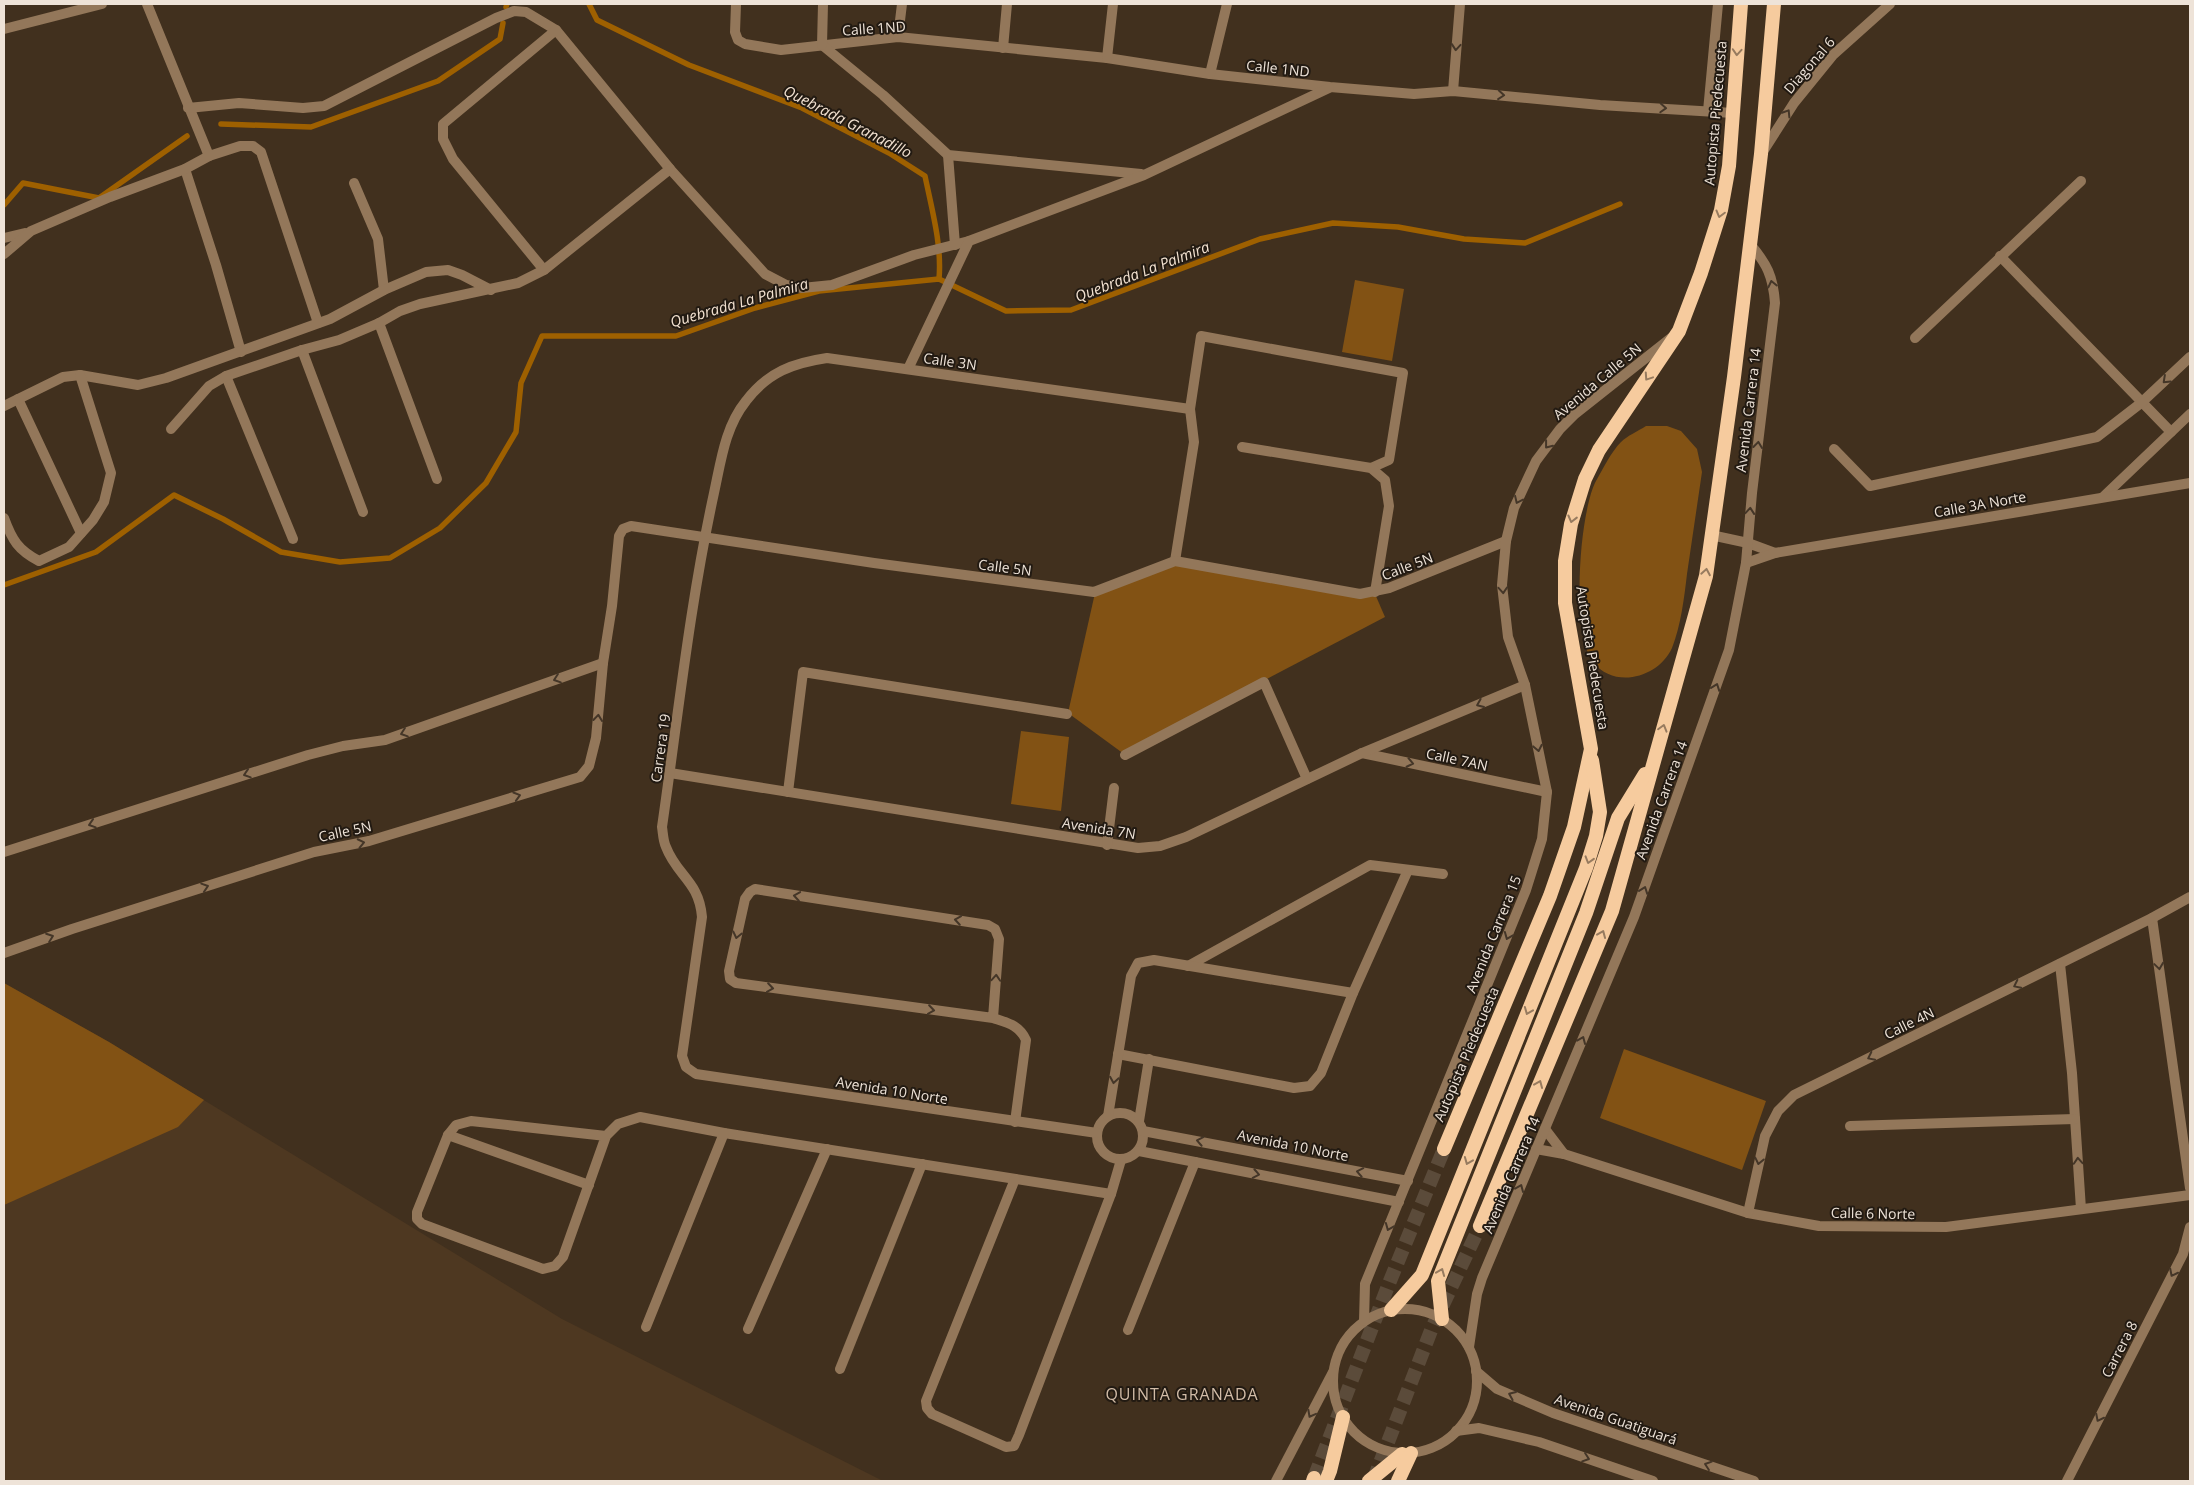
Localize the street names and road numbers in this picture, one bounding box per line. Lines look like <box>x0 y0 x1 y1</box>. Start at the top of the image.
street label: Calle 1ND <box>841 16 907 40</box>
street label: Diagonal 6 <box>1779 33 1839 97</box>
street label: Autopista Piedecuesta <box>1699 40 1731 186</box>
street label: Calle 1ND <box>1245 55 1311 81</box>
street label: Avenida Calle 5N <box>1549 339 1645 423</box>
street label: Avenida Carrera 14 <box>1731 347 1765 473</box>
street label: Calle 3N <box>922 348 978 374</box>
street label: Calle 3A Norte <box>1932 487 2028 521</box>
street label: Calle 5N <box>1379 548 1435 584</box>
street label: Calle 5N <box>977 554 1033 580</box>
street label: Autopista Piedecuesta <box>1572 585 1614 731</box>
street label: Carrera 19 <box>646 712 674 784</box>
street label: Avenida Carrera 14 <box>1631 738 1691 862</box>
street label: Calle 7AN <box>1424 743 1490 775</box>
street label: Avenida 7N <box>1061 813 1137 843</box>
street label: Calle 5N <box>317 816 373 846</box>
street label: Avenida Carrera 15 <box>1461 873 1525 995</box>
street label: Autopista Piedecuesta <box>1429 984 1503 1124</box>
street label: Calle 4N <box>1881 1003 1937 1043</box>
street label: Avenida 10 Norte <box>835 1072 949 1108</box>
street label: Avenida Carrera 14 <box>1478 1114 1544 1236</box>
street label: Avenida 10 Norte <box>1236 1125 1350 1165</box>
street label: Calle 6 Norte <box>1831 1203 1915 1223</box>
street label: Carrera 8 <box>2097 1317 2141 1381</box>
street label: Avenida Guatiguará <box>1552 1389 1680 1449</box>

